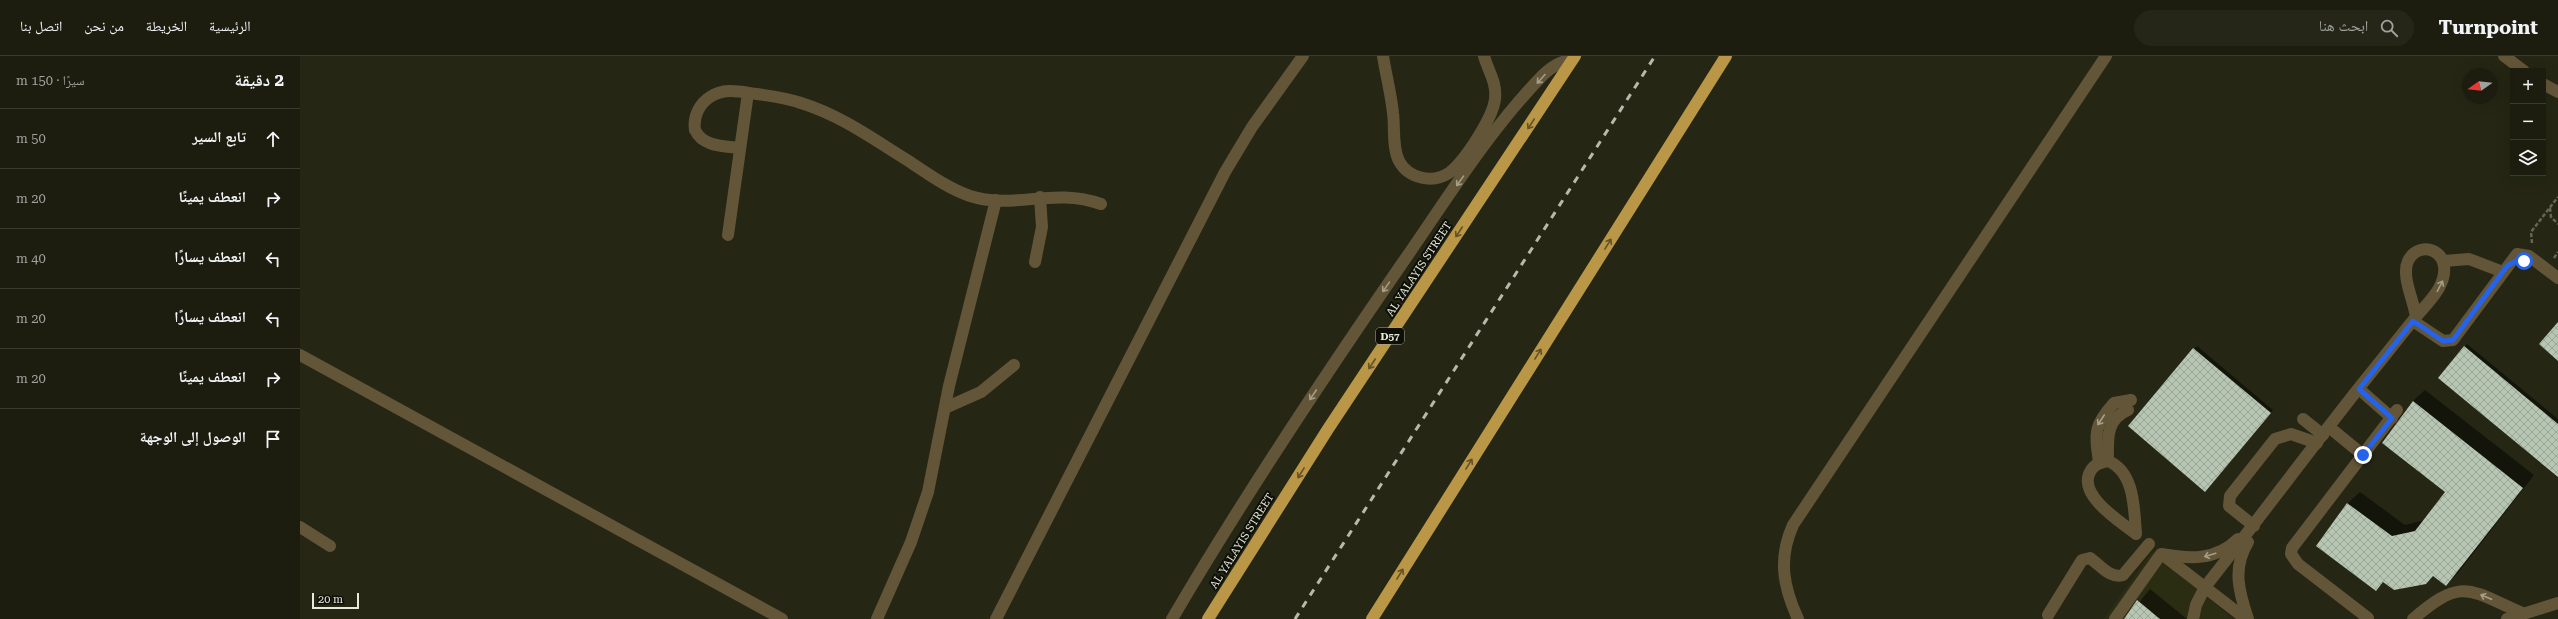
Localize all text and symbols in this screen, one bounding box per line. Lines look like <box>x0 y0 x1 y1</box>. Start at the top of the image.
search box <box>2134 10 2414 46</box>
text: Turnpoint <box>2438 16 2538 39</box>
text: ابحث هنا <box>2319 17 2368 35</box>
icon: search <box>2378 17 2400 39</box>
text: اتصل بنا <box>20 18 62 34</box>
text: من نحن <box>84 18 124 34</box>
text: الخريطة <box>146 18 187 34</box>
text: الرئيسية <box>209 18 251 34</box>
north arrow <box>2462 68 2498 104</box>
map controls <box>2510 68 2546 176</box>
button: + <box>2510 68 2546 104</box>
text: 2 دقيقة <box>234 70 284 90</box>
text: سيرًا · 150 m <box>16 73 84 88</box>
one-way arrow <box>1536 73 1545 84</box>
button: − <box>2510 104 2546 140</box>
one-way arrow <box>1526 118 1535 129</box>
text: تابع السير <box>192 128 246 146</box>
icon: ahead <box>262 128 284 150</box>
text: 50 m <box>16 131 46 146</box>
button: layers <box>2510 140 2546 176</box>
one-way arrow <box>1456 175 1464 186</box>
text: انعطف يمينًا <box>179 188 246 206</box>
icon: right <box>262 188 284 210</box>
text: 20 m <box>16 191 46 206</box>
street label: AL YALAYIS STREET <box>1384 219 1454 319</box>
one-way arrow <box>1455 226 1463 237</box>
one-way arrow <box>1604 238 1612 250</box>
text: انعطف يسارًا <box>174 248 246 266</box>
icon: left <box>262 248 284 270</box>
text: 40 m <box>16 251 46 266</box>
route start <box>2515 252 2533 270</box>
one-way arrow <box>2436 280 2444 292</box>
one-way arrow <box>1382 281 1390 292</box>
text: انعطف يسارًا <box>174 308 246 326</box>
icon: left <box>262 308 284 330</box>
text: 20 m <box>16 311 46 326</box>
road number: D57 <box>1376 328 1404 344</box>
one-way arrow <box>1535 348 1543 360</box>
one-way arrow <box>1368 358 1376 369</box>
text: انعطف يمينًا <box>179 368 246 386</box>
icon: right <box>262 368 284 390</box>
text: 20 m <box>16 371 46 386</box>
one-way arrow <box>1309 389 1317 400</box>
one-way arrow <box>2097 414 2105 425</box>
text: الوصول إلى الوجهة <box>140 428 246 446</box>
icon: arrive <box>262 428 284 450</box>
route end <box>2354 446 2372 464</box>
one-way arrow <box>1465 459 1473 470</box>
one-way arrow <box>1297 467 1305 478</box>
street label: AL YALAYIS STREET <box>1207 491 1277 591</box>
one-way arrow <box>2204 552 2217 559</box>
one-way arrow <box>1396 568 1404 580</box>
scale bar <box>312 591 359 610</box>
text: 20 m <box>318 593 343 606</box>
one-way arrow <box>2480 593 2492 600</box>

